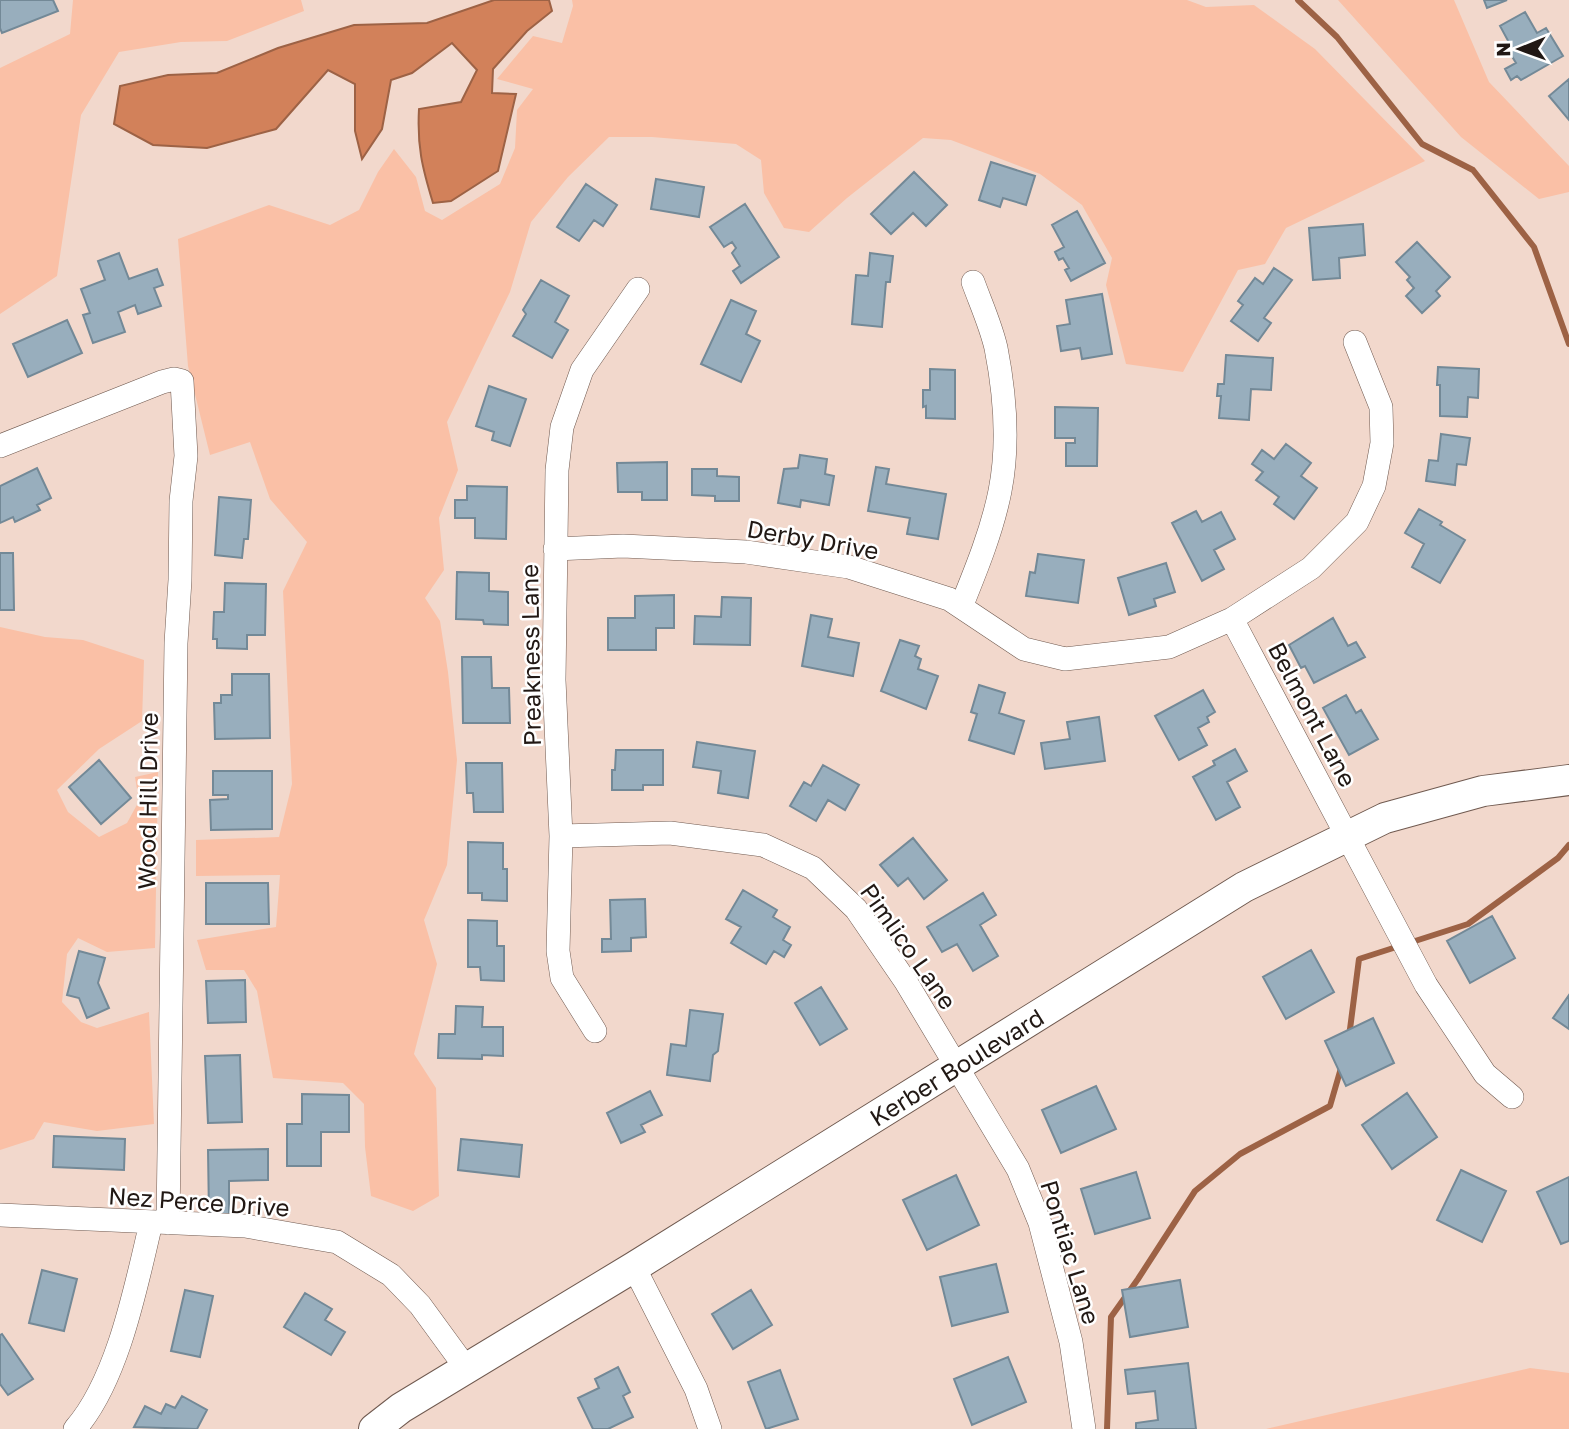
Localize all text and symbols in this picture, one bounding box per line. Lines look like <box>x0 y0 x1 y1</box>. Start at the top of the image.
north arrow <box>1485 14 1555 84</box>
text: N <box>1491 42 1514 57</box>
street label: Derby Drive <box>745 513 881 565</box>
street label: Preakness Lane <box>514 564 546 746</box>
street label: Belmont Lane <box>1263 637 1363 791</box>
street label: Wood Hill Drive <box>131 712 163 890</box>
street label: Pimlico Lane <box>855 877 963 1015</box>
street label: Kerber Boulevard <box>864 1001 1048 1131</box>
street label: Pontiac Lane <box>1035 1176 1107 1328</box>
street label: Nez Perce Drive <box>108 1180 290 1222</box>

